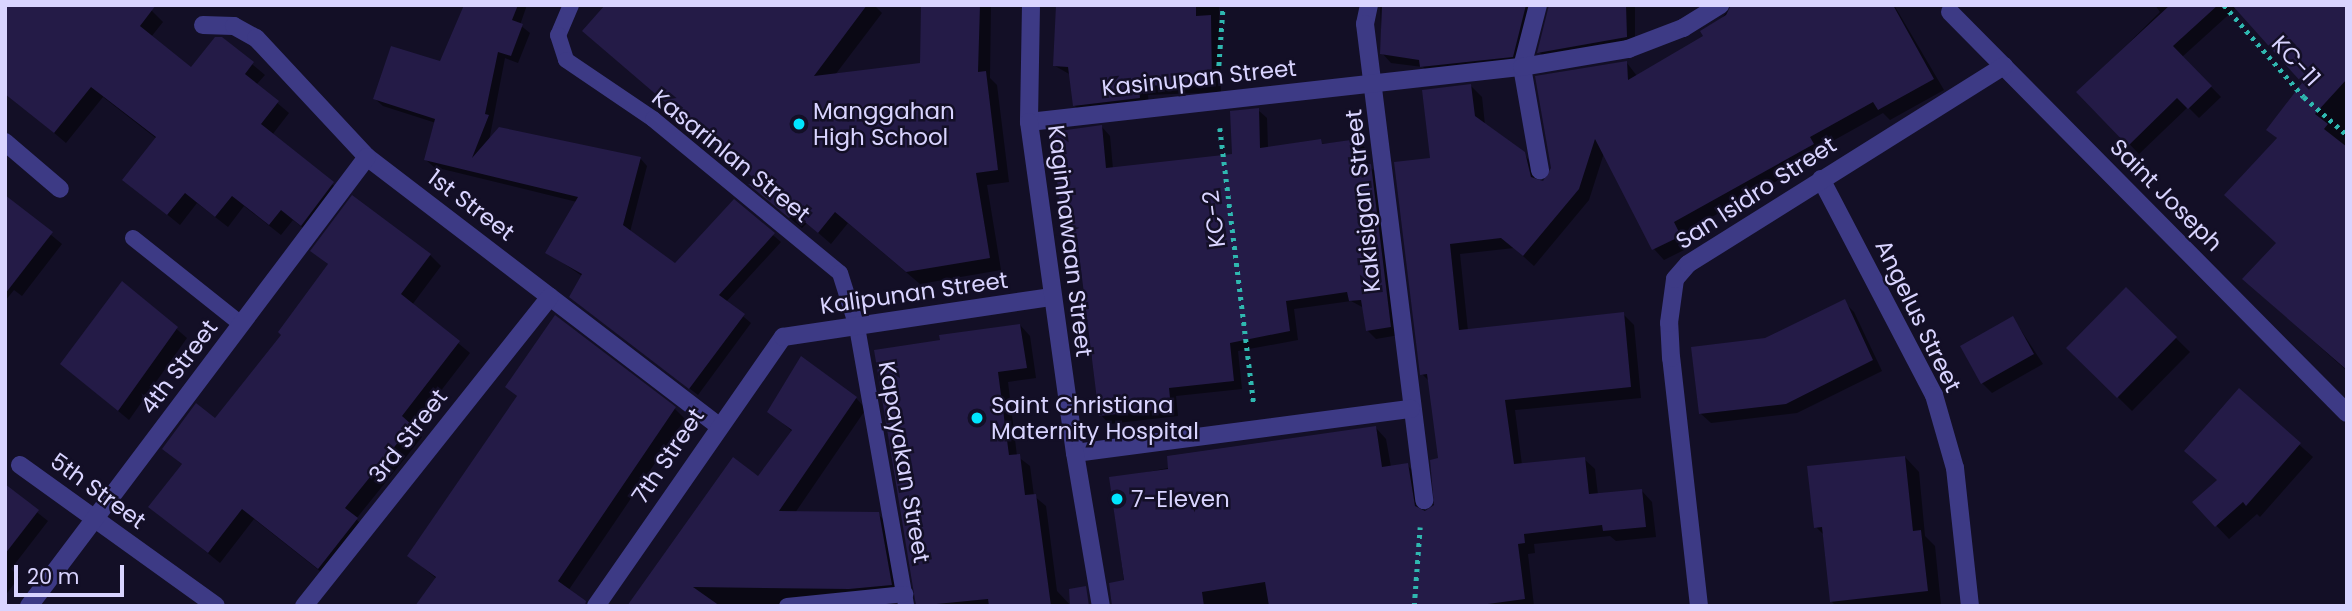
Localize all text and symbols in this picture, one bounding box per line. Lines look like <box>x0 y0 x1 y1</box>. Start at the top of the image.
street label: KC-11 <box>2266 30 2326 92</box>
street label: Kasinupan Street <box>1100 54 1298 102</box>
street label: Kasarinlan Street <box>646 84 816 228</box>
place label: Manggahan High School <box>813 97 955 151</box>
street label: Kakisigan Street <box>1340 108 1386 294</box>
marker: Manggahan High School <box>791 116 807 132</box>
street label: Kaginhawaan Street <box>1042 123 1098 359</box>
street label: San Isidro Street <box>1671 131 1841 255</box>
street label: Saint Joseph <box>2104 133 2228 257</box>
street label: 1st Street <box>422 164 520 246</box>
street label: KC-2 <box>1197 189 1231 249</box>
street label: Angelus Street <box>1869 235 1967 397</box>
street label: Kalipunan Street <box>818 266 1010 320</box>
street label: 4th Street <box>135 314 223 420</box>
street label: Kapayakan Street <box>873 359 935 565</box>
street label: 3rd Street <box>363 384 453 488</box>
place label: Saint Christiana Maternity Hospital <box>991 391 1199 445</box>
street label: 7th Street <box>626 403 710 509</box>
marker: Saint Christiana Maternity Hospital <box>969 410 985 426</box>
street label: 5th Street <box>45 447 151 535</box>
place label: 7-Eleven <box>1131 485 1230 513</box>
marker: 7-Eleven <box>1109 491 1125 507</box>
scale bar <box>18 552 128 596</box>
text: 20 m <box>27 562 80 591</box>

